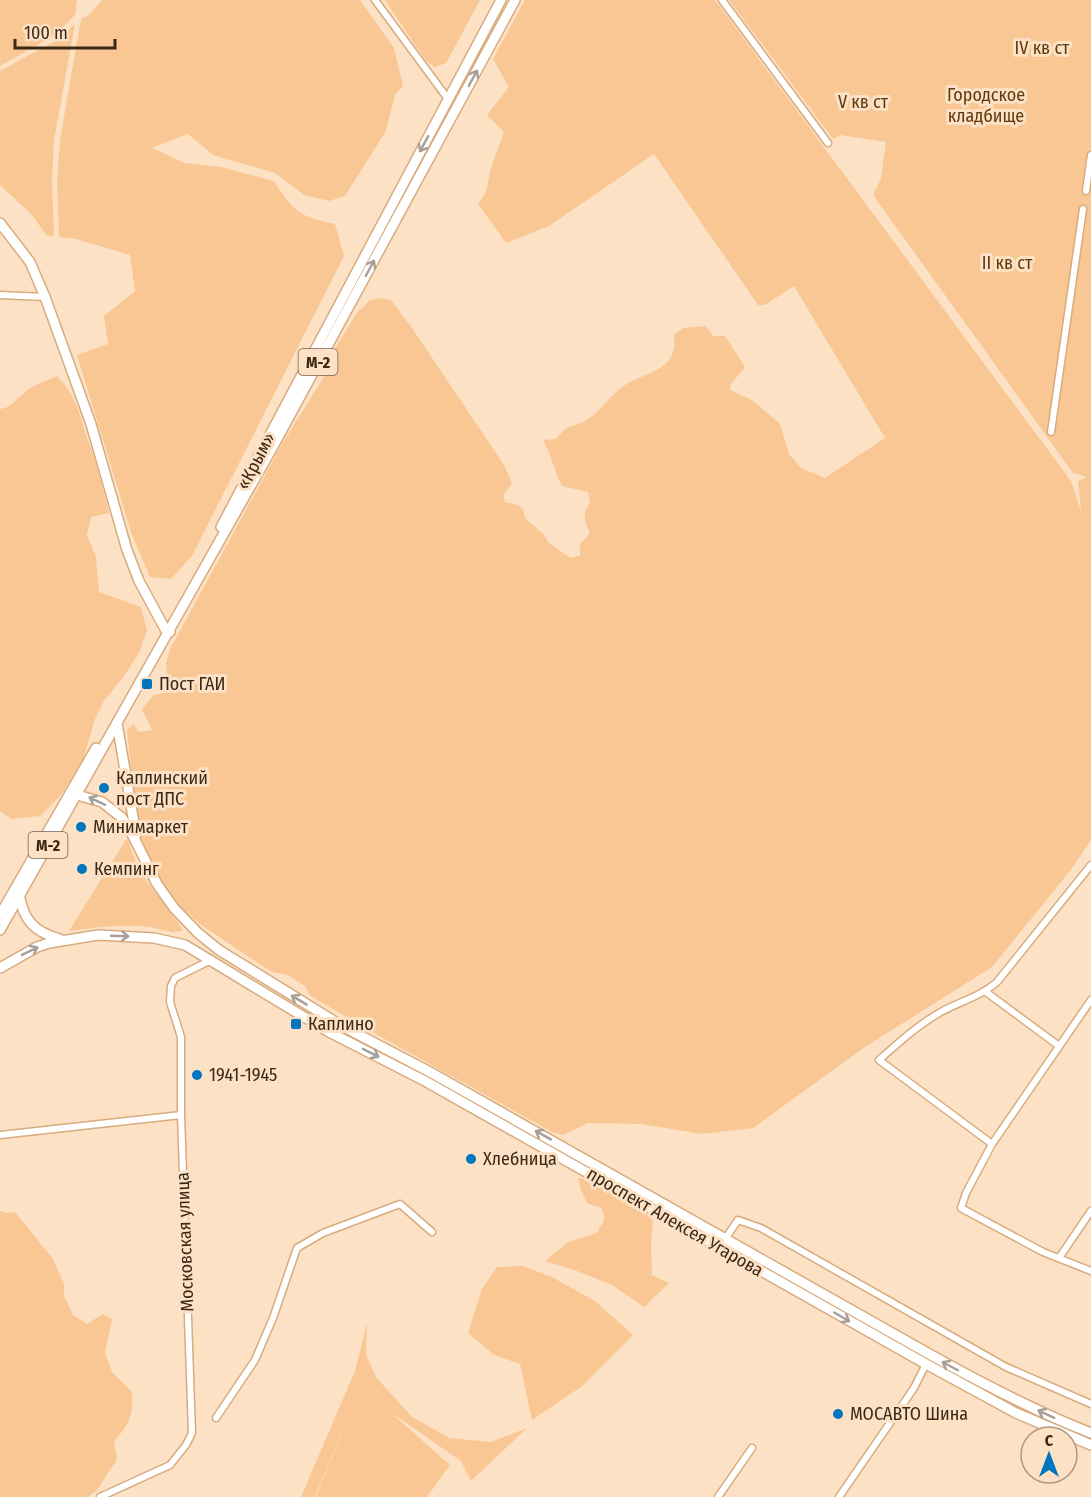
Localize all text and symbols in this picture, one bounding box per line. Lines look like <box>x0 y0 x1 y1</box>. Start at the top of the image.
scale bar <box>15 12 116 50</box>
text: 100 m <box>24 22 68 44</box>
park label: IV кв ст <box>1015 37 1070 59</box>
one-way arrow <box>467 70 479 87</box>
park label: Городское кладбище <box>947 84 1025 127</box>
park label: V кв ст <box>838 91 889 113</box>
one-way arrow <box>418 135 430 152</box>
park label: II кв ст <box>982 252 1033 274</box>
one-way arrow <box>364 260 376 277</box>
road number: М-2 <box>298 349 338 375</box>
street label: «Крым» <box>232 429 280 493</box>
place label: Пост ГАИ <box>159 673 225 695</box>
marker: Пост ГАИ <box>140 677 154 691</box>
place label: Каплинский пост ДПС <box>116 767 208 810</box>
marker: Каплинский пост ДПС <box>97 781 111 795</box>
one-way arrow <box>88 795 106 806</box>
place label: Минимаркет <box>93 816 189 838</box>
marker: Минимаркет <box>74 820 88 834</box>
road number: М-2 <box>28 832 68 858</box>
place label: Кемпинг <box>94 858 159 880</box>
marker: Кемпинг <box>75 862 89 876</box>
one-way arrow <box>110 930 130 941</box>
one-way arrow <box>21 945 39 957</box>
one-way arrow <box>291 993 308 1005</box>
place label: Каплино <box>308 1013 374 1035</box>
marker: Каплино <box>289 1017 303 1031</box>
one-way arrow <box>362 1048 380 1060</box>
place label: 1941-1945 <box>209 1064 277 1086</box>
marker: 1941-1945 <box>190 1068 204 1082</box>
one-way arrow <box>535 1129 552 1141</box>
place label: Хлебница <box>483 1148 557 1170</box>
marker: Хлебница <box>464 1152 478 1166</box>
street label: проспект Алексея Угарова <box>583 1162 767 1282</box>
street label: Московская улица <box>172 1172 198 1312</box>
one-way arrow <box>833 1311 850 1323</box>
one-way arrow <box>942 1360 959 1372</box>
place label: МОСАВТО Шина <box>850 1403 968 1425</box>
marker: МОСАВТО Шина <box>831 1407 845 1421</box>
one-way arrow <box>1037 1408 1055 1420</box>
north arrow <box>1019 1425 1079 1485</box>
text: С <box>1045 1431 1054 1450</box>

